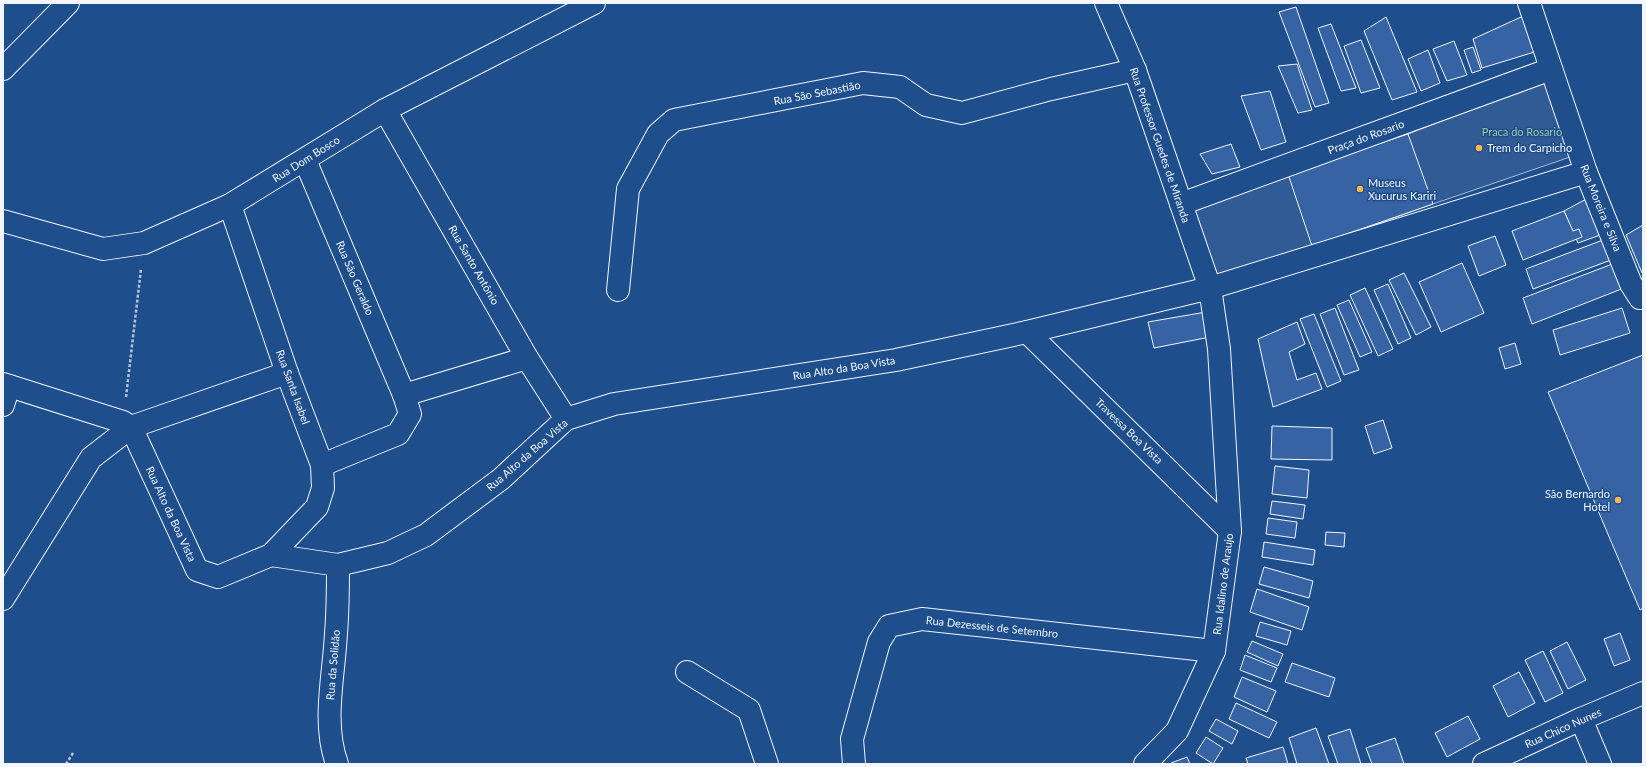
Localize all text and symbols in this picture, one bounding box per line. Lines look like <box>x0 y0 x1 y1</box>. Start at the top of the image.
street label: Rua Professor Guedes de Miranda <box>1128 65 1193 224</box>
street label: Rua São Sebastião <box>772 78 861 107</box>
street label: Praça do Rosario <box>1326 117 1406 156</box>
park label: Praca do Rosario <box>1482 125 1562 138</box>
street label: Rua Dom Bosco <box>270 133 342 184</box>
place label: Trem do Carpicho <box>1487 141 1572 154</box>
marker: Trem do Carpicho <box>1474 143 1484 153</box>
street label: Rua Moreira e Silva <box>1578 162 1625 253</box>
place label: Museus Xucurus Kariri <box>1368 176 1436 202</box>
marker: Museus Xucurus Kariri <box>1355 184 1365 194</box>
street label: Rua Santo Antônio <box>446 223 503 307</box>
street label: Rua São Geraldo <box>334 239 377 317</box>
street label: Rua Santa Isabel <box>274 348 313 426</box>
street label: Rua Alto da Boa Vista <box>792 353 896 382</box>
street label: Travessa Boa Vista <box>1093 395 1166 466</box>
street label: Rua Alto da Boa Vista <box>483 416 570 493</box>
street label: Rua Alto da Boa Vista <box>144 464 199 563</box>
place label: São Bernardo Hotel <box>1545 487 1610 513</box>
marker: São Bernardo Hotel <box>1613 495 1623 505</box>
street label: Rua Idalino de Araujo <box>1210 532 1235 635</box>
street label: Rua Dezesseis de Setembro <box>925 613 1059 640</box>
street label: Rua da Solidão <box>323 629 342 701</box>
street label: Rua Chico Nunes <box>1522 705 1603 750</box>

